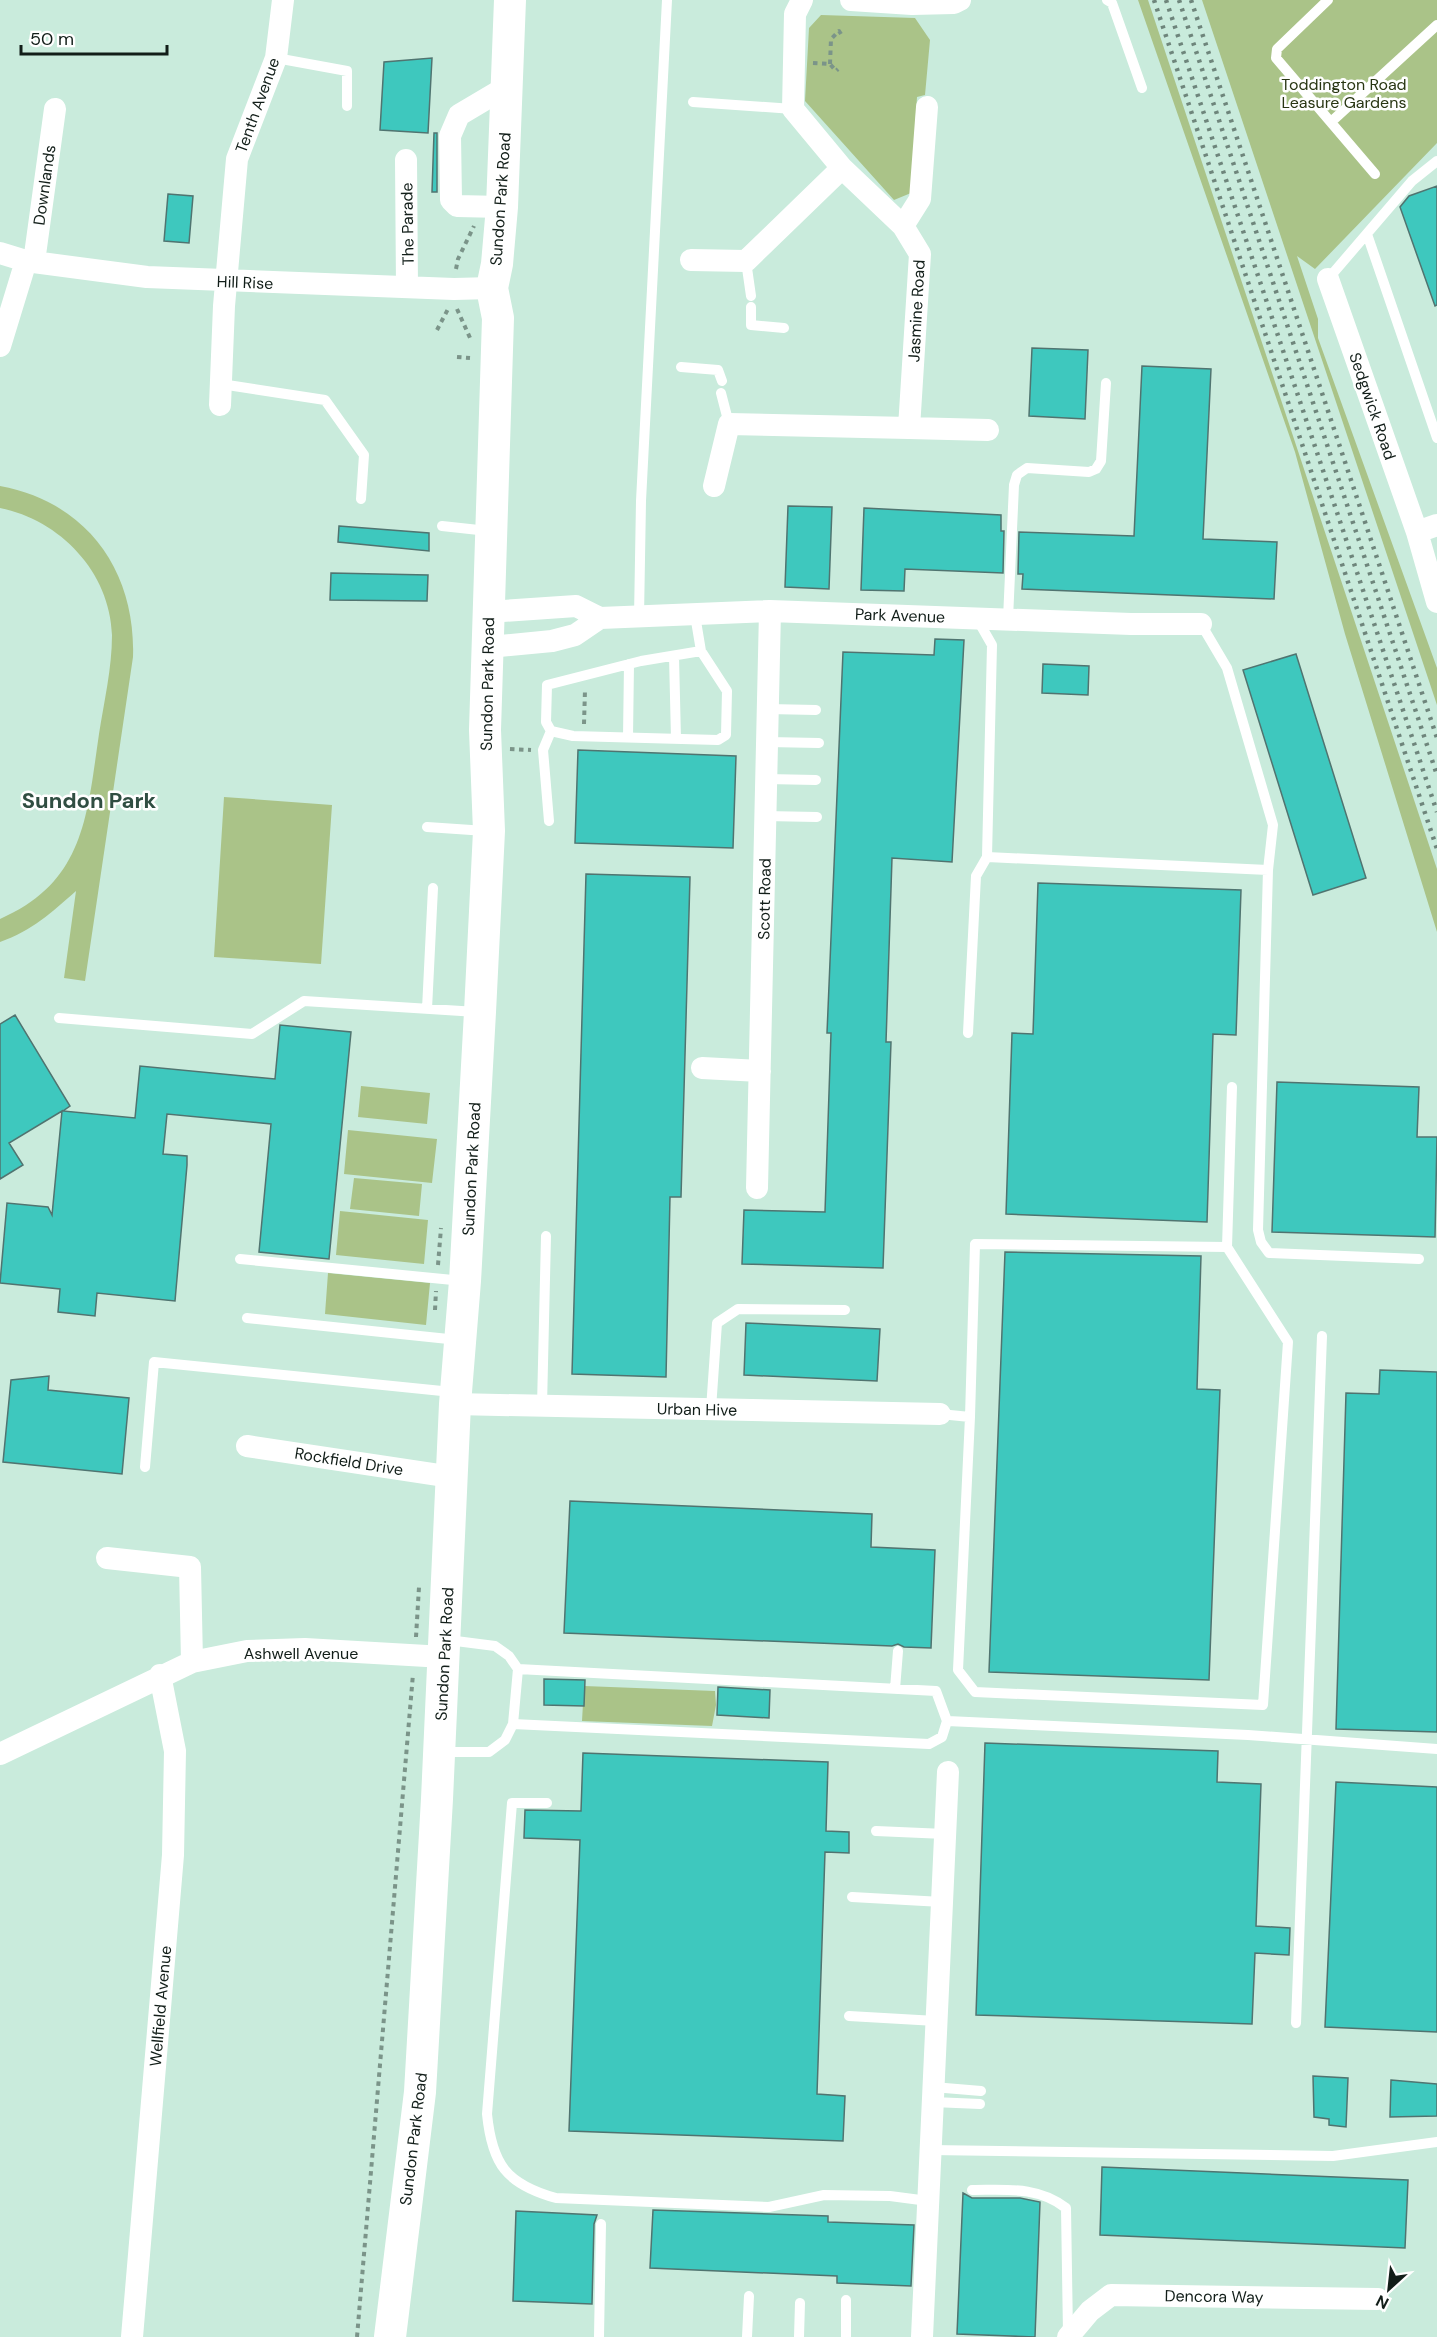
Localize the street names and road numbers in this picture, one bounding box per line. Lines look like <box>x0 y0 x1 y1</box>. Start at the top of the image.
street label: Tenth Avenue <box>231 55 284 156</box>
street label: Sundon Park Road <box>485 132 516 266</box>
street label: Downlands <box>28 143 61 227</box>
street label: The Parade <box>396 182 419 266</box>
street label: Jasmine Road <box>903 259 930 363</box>
street label: Hill Rise <box>216 271 274 294</box>
street label: Sedgwick Road <box>1344 350 1401 463</box>
street label: Park Avenue <box>855 603 945 628</box>
street label: Sundon Park Road <box>476 617 499 751</box>
street label: Scott Road <box>753 858 776 940</box>
street label: Sundon Park Road <box>458 1102 485 1236</box>
street label: Urban Hive <box>657 1398 737 1421</box>
street label: Rockfield Drive <box>293 1443 405 1480</box>
street label: Sundon Park Road <box>431 1587 458 1721</box>
street label: Ashwell Avenue <box>244 1643 358 1664</box>
street label: Wellfield Avenue <box>145 1945 176 2067</box>
street label: Sundon Park Road <box>395 2071 432 2207</box>
street label: Dencora Way <box>1164 2285 1264 2308</box>

